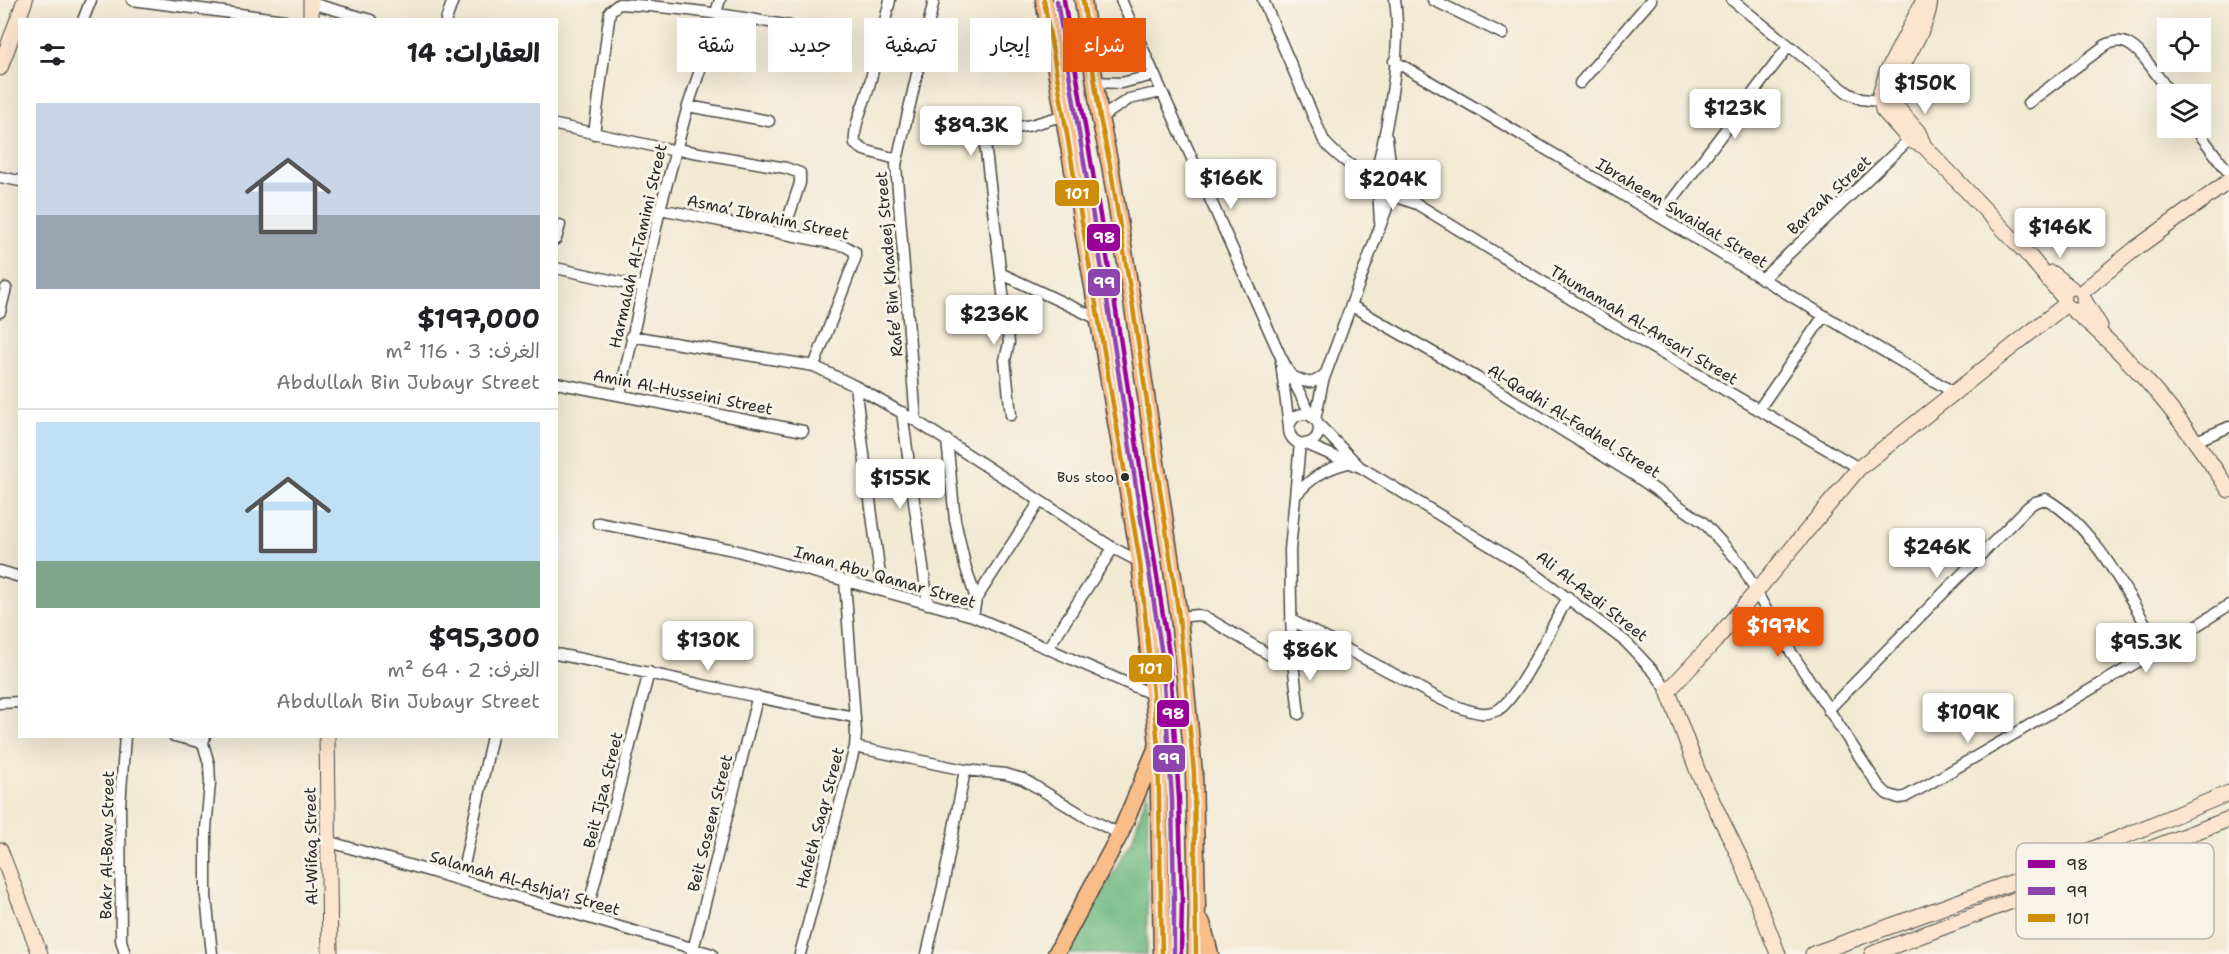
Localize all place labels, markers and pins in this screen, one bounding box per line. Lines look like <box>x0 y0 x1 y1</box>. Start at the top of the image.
pin: $150K <box>1883 64 1967 115</box>
pin: $123K <box>1693 89 1777 140</box>
pin: $89.3K <box>922 106 1020 157</box>
pin: $166K <box>1189 159 1273 210</box>
pin: $204K <box>1351 160 1435 211</box>
pin: $146K <box>2018 208 2102 259</box>
pin: $236K <box>952 295 1036 346</box>
pin: $155K <box>858 459 942 510</box>
place label: Bus stoo <box>1057 468 1114 486</box>
marker: Bus stoo <box>1119 471 1131 483</box>
pin: $246K <box>1895 528 1979 579</box>
pin: $197K <box>1736 607 1820 658</box>
pin: $130K <box>666 621 750 672</box>
pin: $95.3K <box>2097 623 2195 674</box>
pin: $86K <box>1274 631 1346 682</box>
pin: $109K <box>1926 693 2010 744</box>

